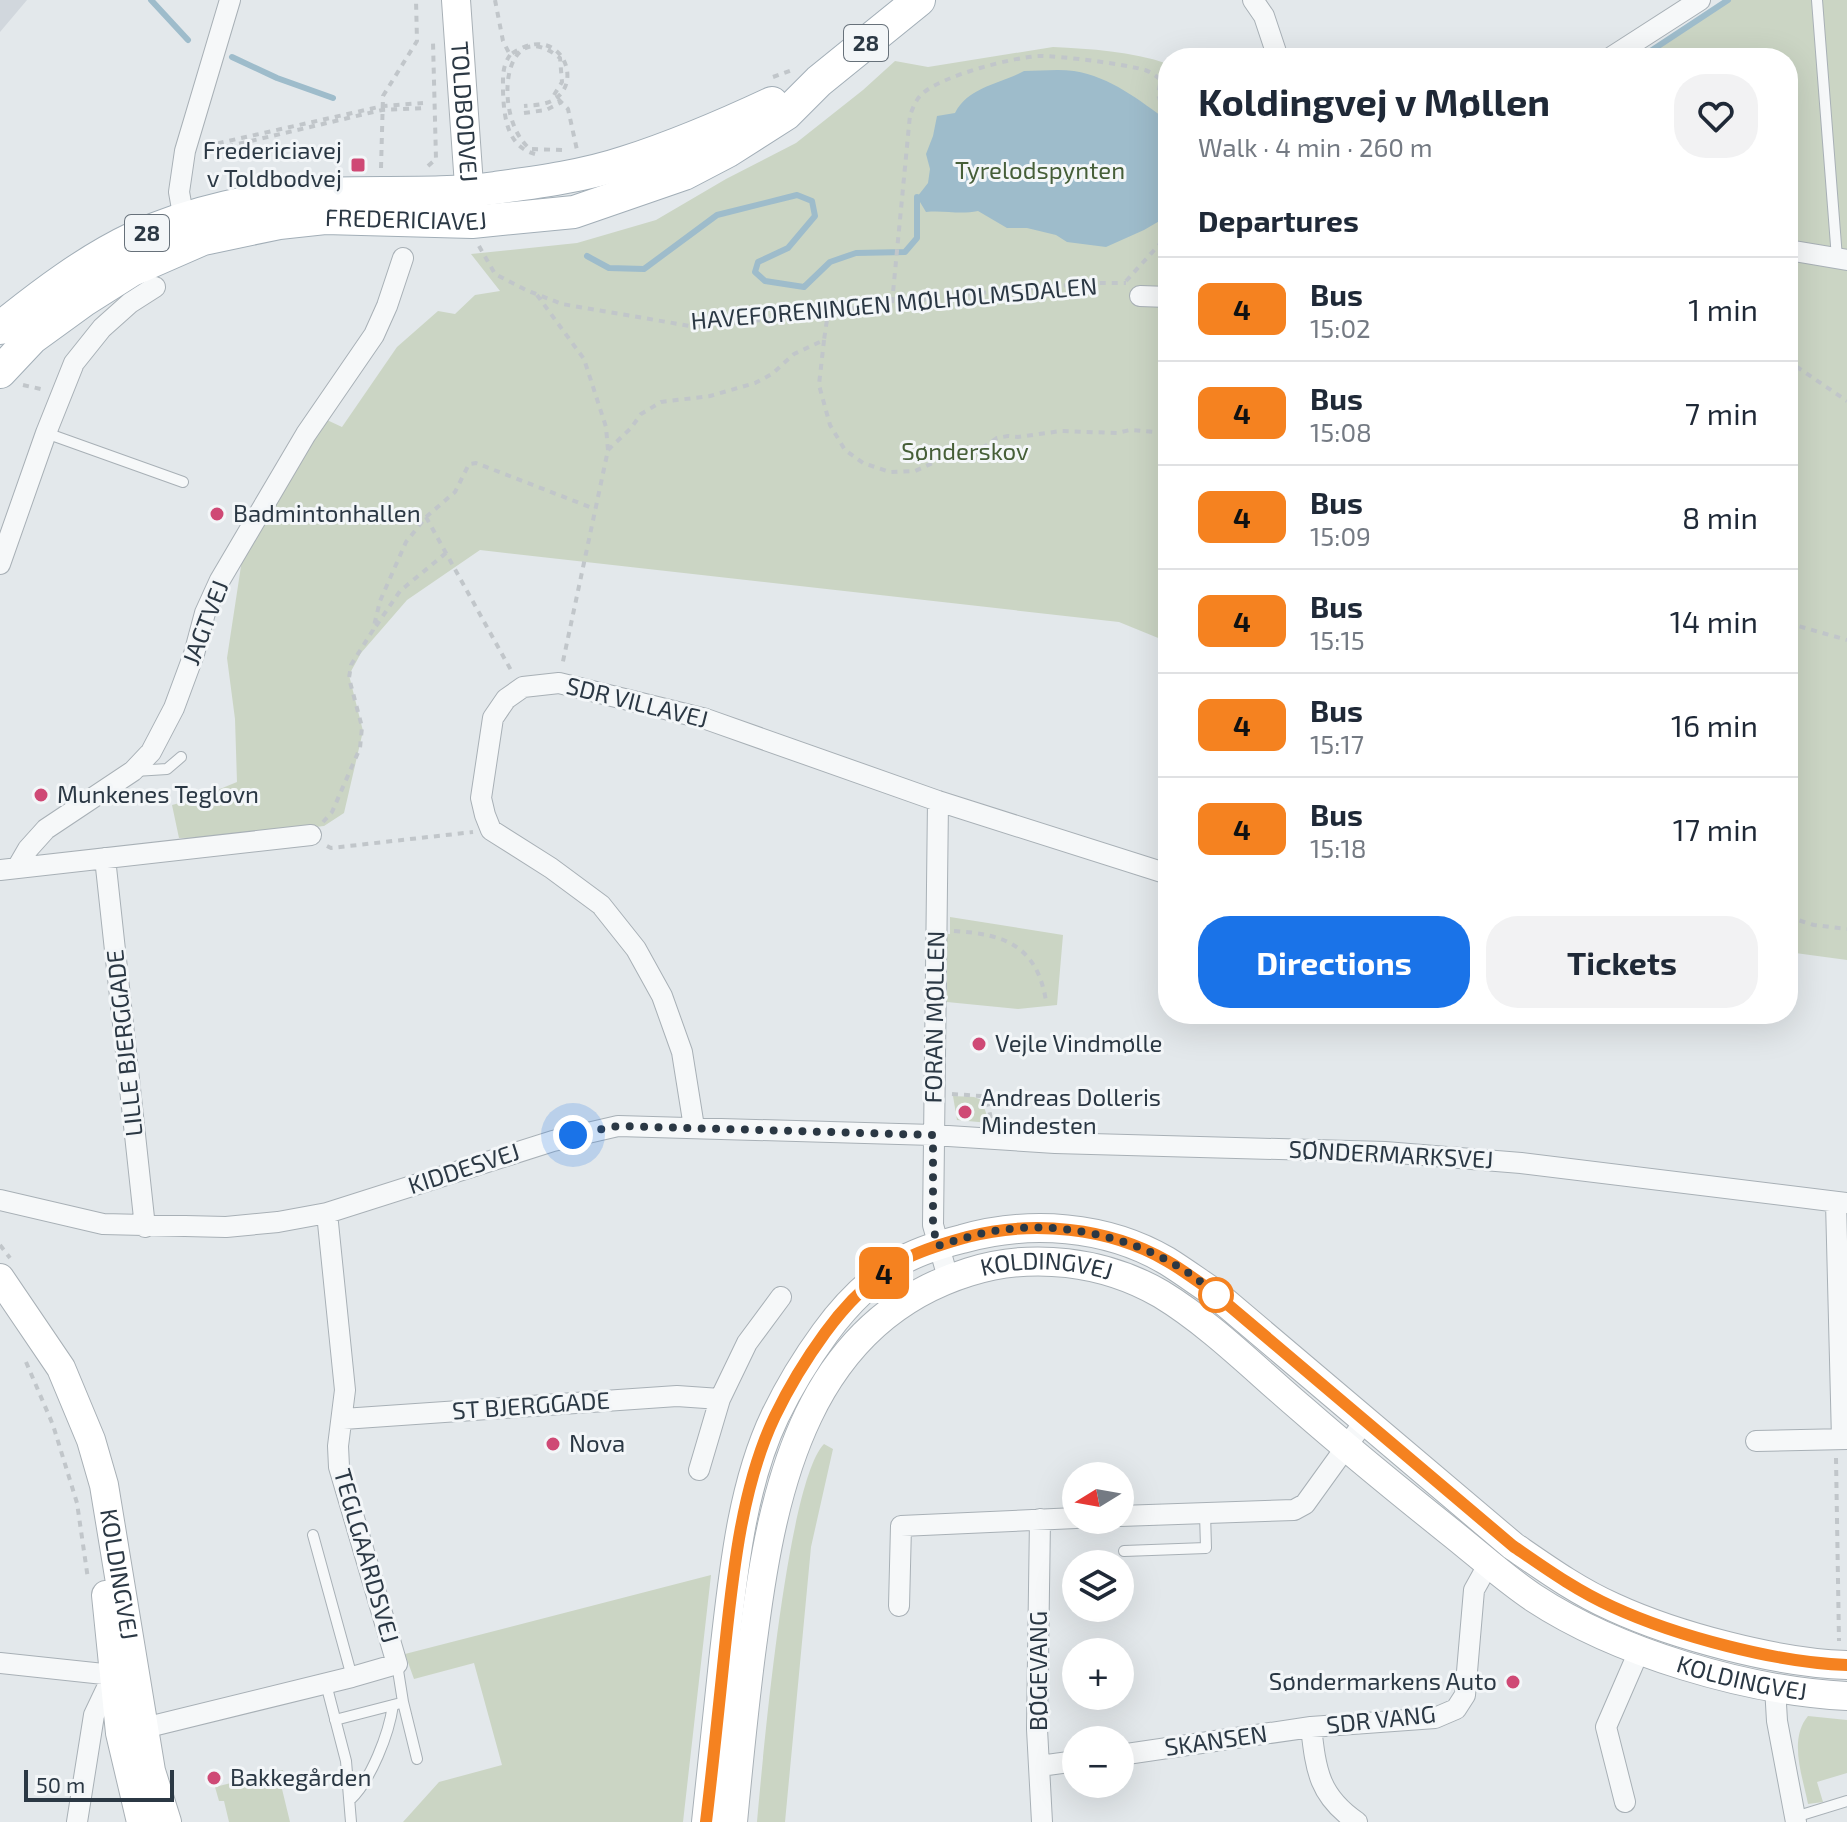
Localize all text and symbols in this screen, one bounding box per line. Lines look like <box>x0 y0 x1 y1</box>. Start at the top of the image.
road number: 28 <box>844 25 888 61</box>
street label: TOLDBODVEJ <box>446 40 485 183</box>
button: heart <box>1674 74 1758 158</box>
text: Koldingvej v Møllen <box>1198 78 1550 124</box>
text: Walk · 4 min · 260 m <box>1198 131 1433 162</box>
place label: Fredericiavej v Toldbodvej <box>203 135 342 192</box>
park label: Tyrelodspynten <box>955 155 1125 184</box>
marker: Fredericiavej v Toldbodvej <box>349 156 367 174</box>
street label: FREDERICIAVEJ <box>324 202 488 236</box>
text: Departures <box>1198 202 1359 238</box>
road number: 28 <box>125 215 169 251</box>
street label: HAVEFORENINGEN MØLHOLMSDALEN <box>689 270 1098 335</box>
text: Bus <box>1310 276 1363 312</box>
text: 1 min <box>1688 291 1758 327</box>
text: 4 <box>1233 292 1251 326</box>
text: 15:02 <box>1310 312 1371 343</box>
text: Bus <box>1310 380 1363 416</box>
text: 7 min <box>1685 395 1758 431</box>
text: 4 <box>1233 396 1251 430</box>
text: 15:08 <box>1310 416 1372 447</box>
park label: Sønderskov <box>901 436 1029 465</box>
text: Bus <box>1310 484 1363 520</box>
place label: Badmintonhallen <box>233 498 421 527</box>
text: 8 min <box>1682 499 1758 535</box>
text: 4 <box>1233 500 1251 534</box>
marker: Badmintonhallen <box>208 505 226 523</box>
text: 15:09 <box>1310 520 1371 551</box>
street label: JAGTVEJ <box>175 576 234 669</box>
text: Bus <box>1310 588 1363 624</box>
text: 14 min <box>1670 603 1758 639</box>
text: 4 <box>1233 604 1251 638</box>
text: 15:15 <box>1310 624 1365 655</box>
street label: SDR VILLAVEJ <box>564 670 711 733</box>
text: Bus <box>1310 692 1363 728</box>
text: 16 min <box>1671 707 1758 743</box>
text: 4 <box>1233 708 1251 742</box>
text: 15:17 <box>1310 728 1364 759</box>
place label: Munkenes Teglovn <box>57 779 259 808</box>
marker: Munkenes Teglovn <box>32 786 50 804</box>
text: Bus <box>1310 796 1363 832</box>
text: 17 min <box>1673 811 1758 847</box>
text: 4 <box>1233 812 1251 846</box>
text: 15:18 <box>1310 832 1367 863</box>
button: Directions <box>1198 916 1470 1008</box>
button: Tickets <box>1486 916 1758 1008</box>
street label: FORAN MØLLEN <box>917 930 950 1104</box>
street label: LILLE BJERGGADE <box>99 948 148 1138</box>
place label: Vejle Vindmølle <box>995 1028 1162 1057</box>
marker: Vejle Vindmølle <box>970 1035 988 1053</box>
place label: Andreas Dolleris Mindesten <box>981 1082 1161 1139</box>
marker: Andreas Dolleris Mindesten <box>956 1103 974 1121</box>
your location <box>553 1115 593 1155</box>
street label: SØNDERMARKSVEJ <box>1288 1134 1494 1173</box>
street label: KIDDESVEJ <box>404 1136 523 1199</box>
street label: KOLDINGVEJ <box>977 1245 1116 1285</box>
line badge: 4 <box>858 1247 910 1299</box>
text: 4 <box>875 1256 893 1290</box>
unlabelled marker <box>1199 1278 1233 1312</box>
street label: ST BJERGGADE <box>451 1385 611 1424</box>
place label: Nova <box>569 1428 625 1457</box>
marker: Nova <box>544 1435 562 1453</box>
north arrow <box>1062 1462 1134 1534</box>
map controls <box>1062 1462 1134 1798</box>
street label: TEGLGAARDSVEJ <box>329 1465 406 1646</box>
street label: KOLDINGVEJ <box>95 1506 145 1642</box>
button: layers <box>1062 1550 1134 1622</box>
street label: BØGEVANG <box>1023 1611 1052 1731</box>
button: + <box>1062 1638 1134 1710</box>
street label: KOLDINGVEJ <box>1674 1648 1809 1705</box>
place label: Søndermarkens Auto <box>1269 1666 1497 1695</box>
marker: Søndermarkens Auto <box>1504 1673 1522 1691</box>
street label: SDR VANG <box>1325 1698 1437 1739</box>
street label: SKANSEN <box>1163 1718 1269 1761</box>
button: − <box>1062 1726 1134 1798</box>
place label: Bakkegården <box>230 1762 371 1791</box>
scale bar <box>24 1766 174 1802</box>
marker: Bakkegården <box>205 1769 223 1787</box>
text: 50 m <box>36 1771 85 1797</box>

